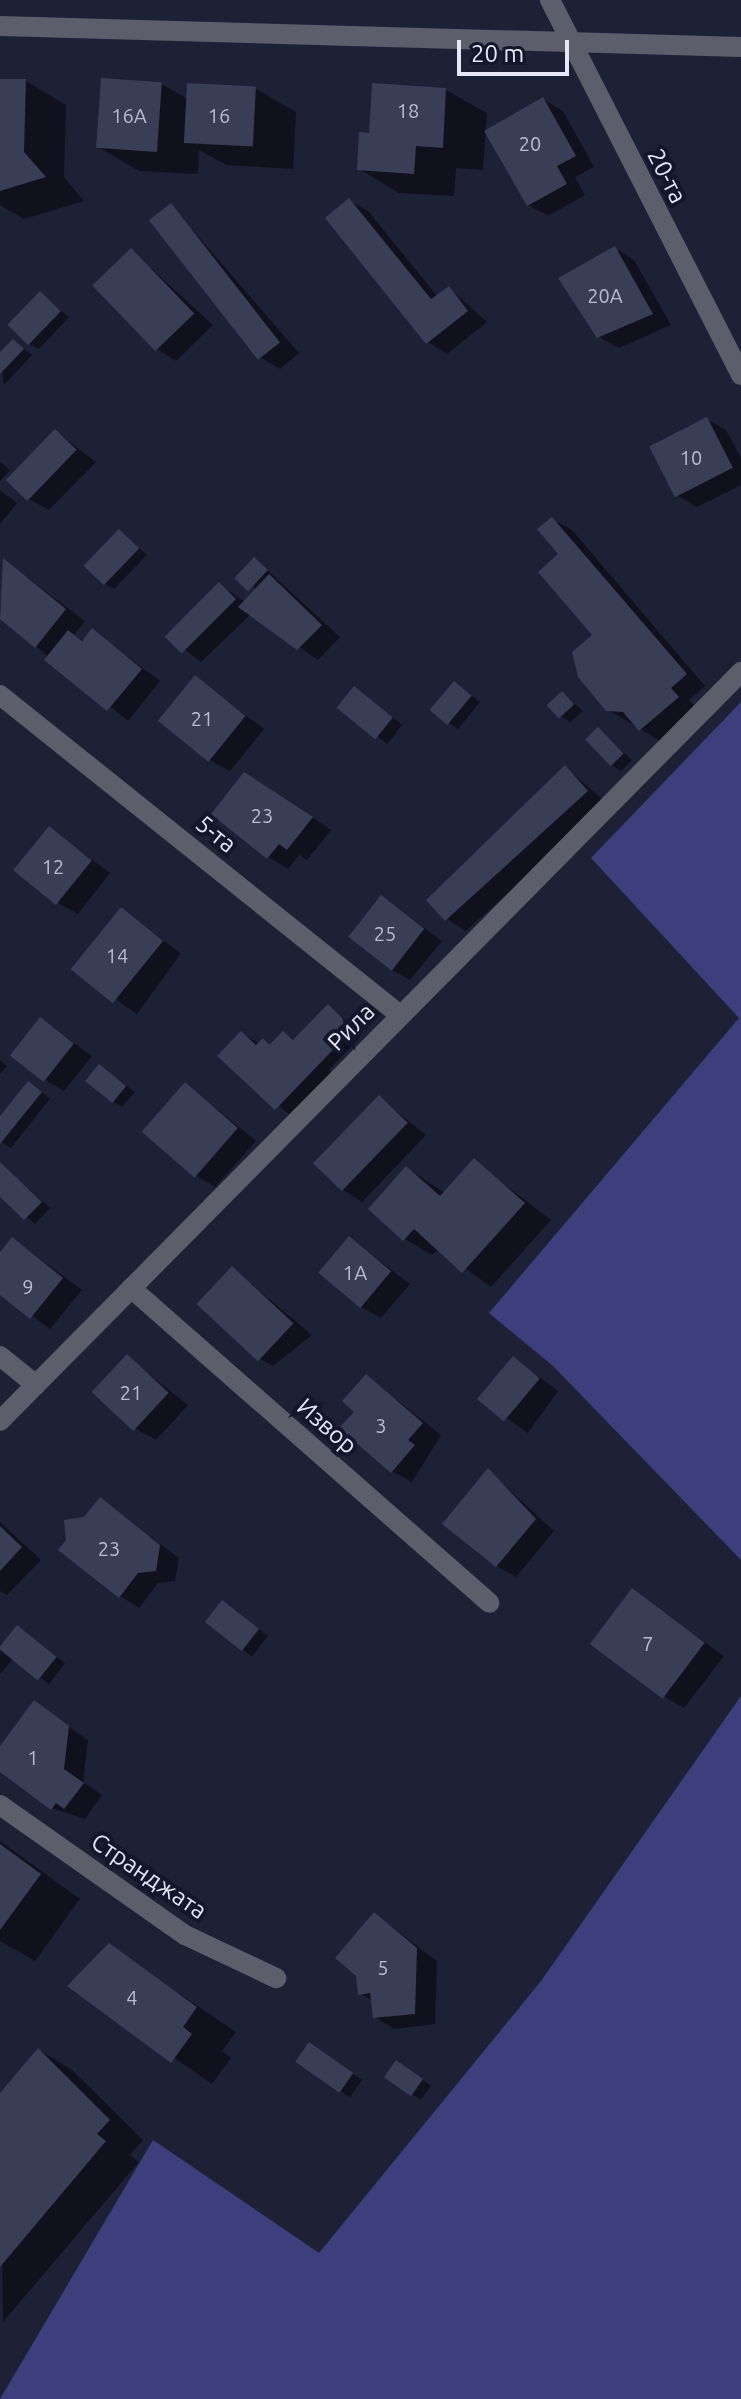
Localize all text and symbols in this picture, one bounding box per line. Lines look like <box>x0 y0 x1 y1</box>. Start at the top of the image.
scale bar <box>461 24 573 74</box>
text: 20 m <box>471 40 524 67</box>
house number: 18 <box>397 98 419 122</box>
house number: 16А <box>111 103 147 127</box>
house number: 16 <box>208 103 230 127</box>
house number: 20 <box>519 131 541 155</box>
street label: 20-та <box>641 144 693 208</box>
house number: 20А <box>587 283 623 307</box>
house number: 10 <box>680 445 702 469</box>
house number: 21 <box>191 706 213 730</box>
house number: 23 <box>251 803 273 827</box>
street label: 5-та <box>190 809 242 859</box>
house number: 12 <box>42 854 64 878</box>
house number: 25 <box>374 921 396 945</box>
house number: 14 <box>106 943 128 967</box>
street label: Рила <box>321 997 381 1057</box>
house number: 1А <box>343 1260 367 1284</box>
house number: 9 <box>22 1274 34 1298</box>
house number: 21 <box>120 1380 142 1404</box>
street label: Извор <box>291 1392 363 1460</box>
house number: 3 <box>375 1413 387 1437</box>
house number: 23 <box>98 1536 120 1560</box>
house number: 7 <box>642 1631 654 1655</box>
house number: 1 <box>27 1745 39 1769</box>
street label: Странджата <box>86 1827 212 1925</box>
house number: 5 <box>377 1955 389 1979</box>
house number: 4 <box>126 1985 138 2009</box>

